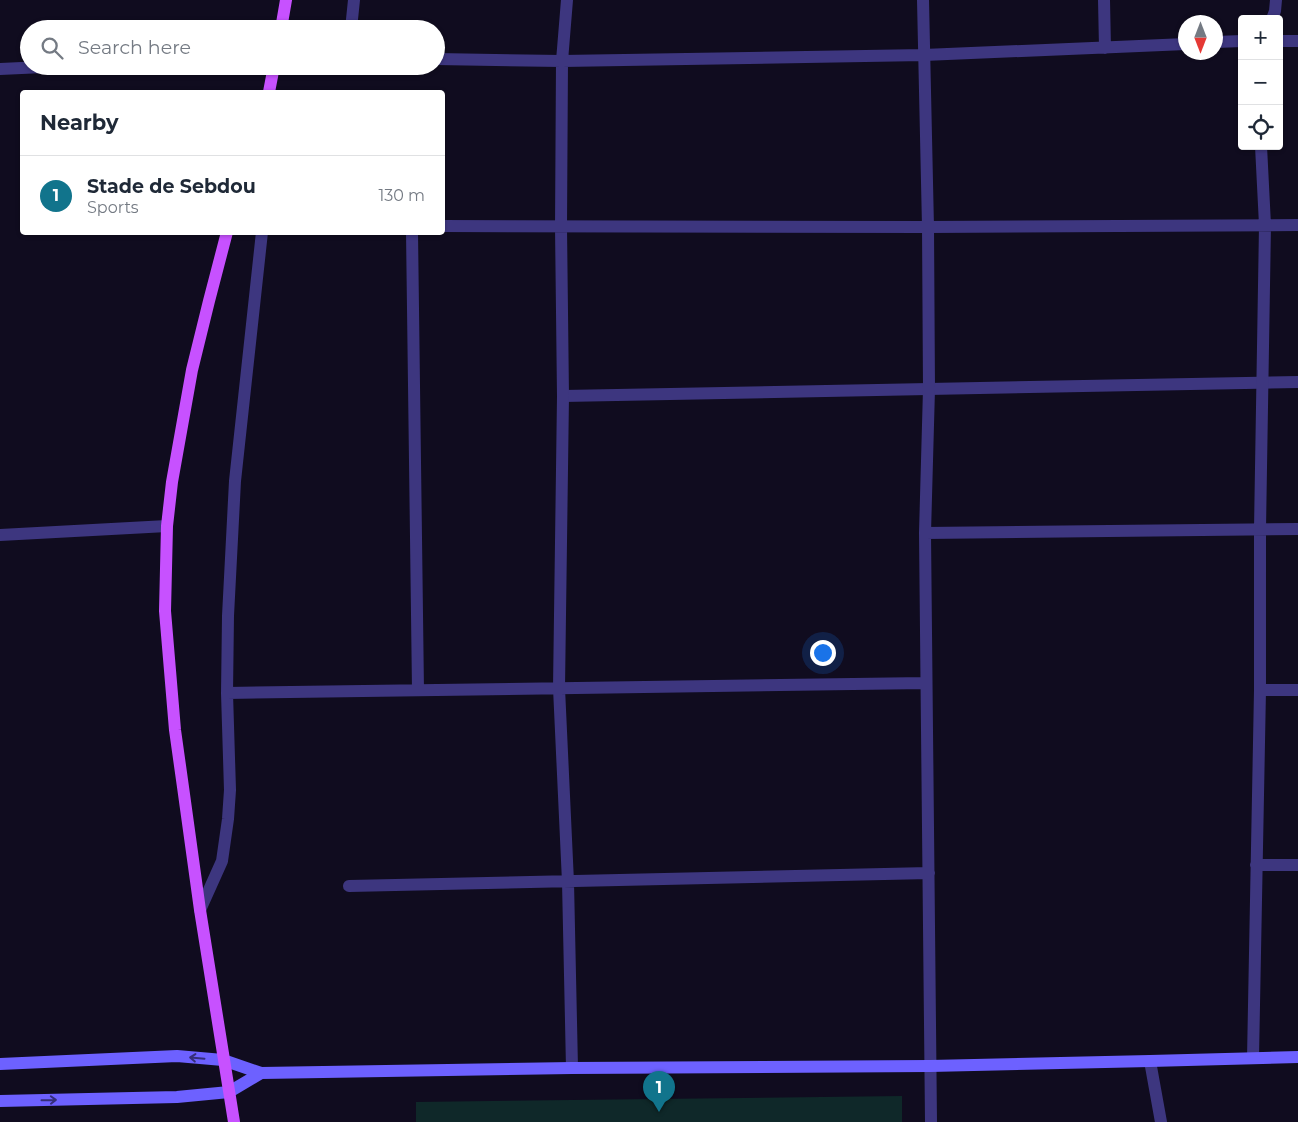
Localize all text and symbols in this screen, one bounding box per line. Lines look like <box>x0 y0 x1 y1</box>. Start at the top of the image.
north arrow <box>1178 15 1223 60</box>
map controls <box>1238 15 1283 150</box>
button: + <box>1238 15 1283 60</box>
search box <box>20 20 445 75</box>
icon: search <box>38 34 66 62</box>
text: Search here <box>78 36 191 59</box>
button: − <box>1238 60 1283 105</box>
button: locate <box>1238 105 1283 150</box>
text: Nearby <box>40 110 119 135</box>
text: Stade de Sebdou <box>87 175 256 198</box>
text: 1 <box>53 186 59 205</box>
text: 130 m <box>378 186 425 205</box>
text: Sports <box>87 198 139 217</box>
your location <box>810 640 836 666</box>
one-way arrow <box>189 1053 205 1062</box>
pin: 1 <box>643 1071 675 1112</box>
one-way arrow <box>40 1095 56 1104</box>

